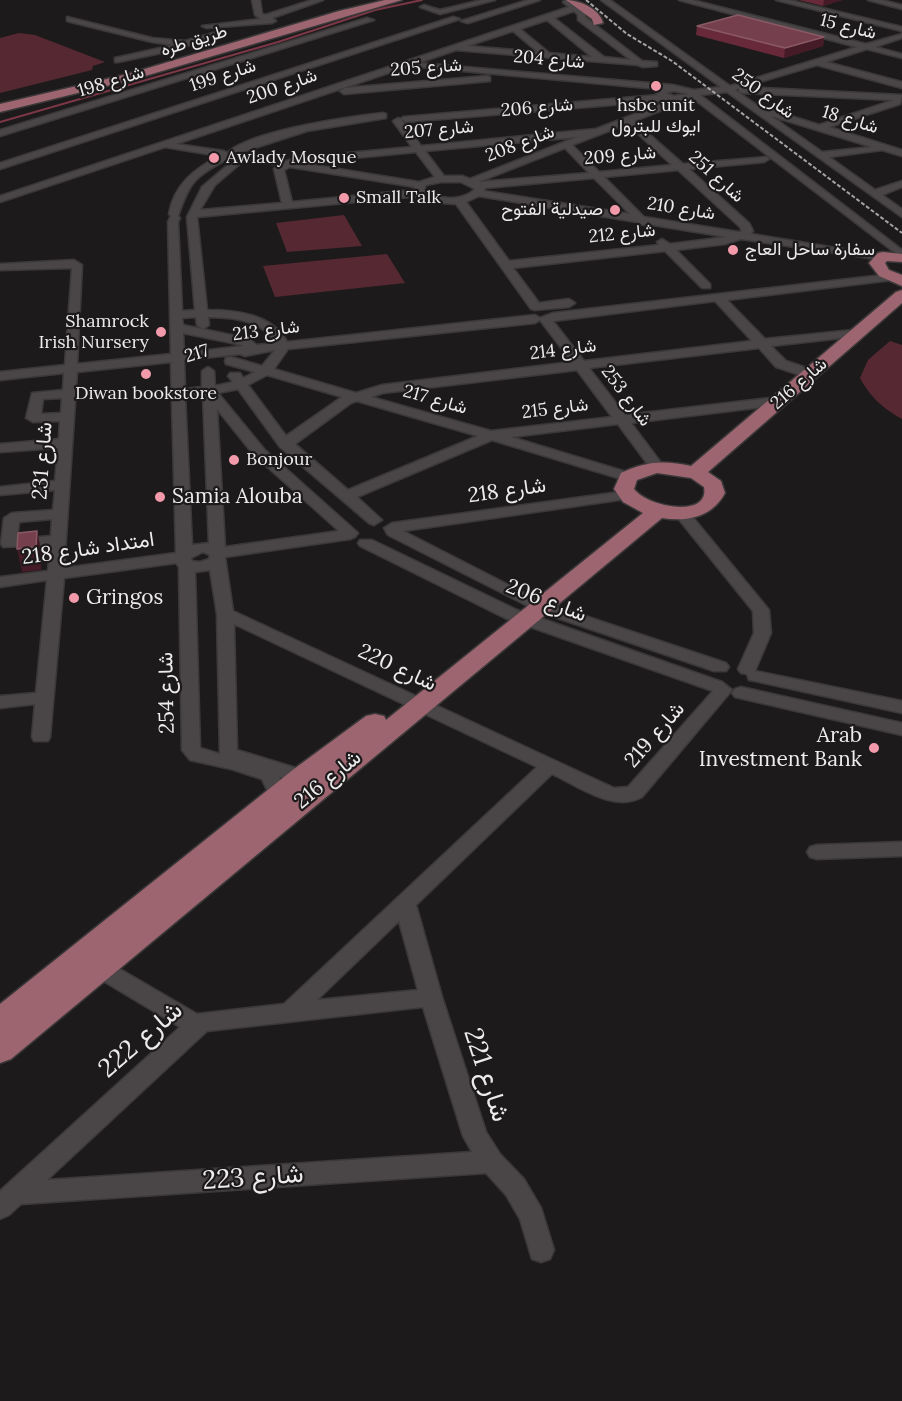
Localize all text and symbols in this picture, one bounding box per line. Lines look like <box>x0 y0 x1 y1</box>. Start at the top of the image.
street label: شارع 15 <box>818 10 878 44</box>
street label: طريق طره <box>158 21 230 61</box>
street label: شارع 204 <box>512 46 586 74</box>
street label: شارع 199 <box>187 55 259 97</box>
street label: شارع 205 <box>390 55 462 81</box>
street label: شارع 198 <box>75 62 147 102</box>
street label: شارع 250 <box>728 64 798 124</box>
street label: شارع 200 <box>244 65 320 109</box>
marker: hsbc unit ايوك للبترول <box>649 79 663 93</box>
street label: شارع 206 <box>500 94 574 122</box>
place label: hsbc unit ايوك للبترول <box>611 95 701 138</box>
street label: شارع 18 <box>819 101 881 139</box>
street label: شارع 207 <box>403 116 475 144</box>
street label: شارع 208 <box>483 121 557 167</box>
street label: شارع 209 <box>583 142 657 170</box>
place label: Awlady Mosque <box>226 147 357 169</box>
street label: شارع 251 <box>684 147 748 207</box>
marker: Awlady Mosque <box>207 151 221 165</box>
place label: Small Talk <box>356 187 441 209</box>
marker: Small Talk <box>337 191 351 205</box>
street label: شارع 210 <box>646 193 716 225</box>
place label: صيدلية الفتوح <box>501 199 603 221</box>
marker: صيدلية الفتوح <box>608 203 622 217</box>
street label: شارع 212 <box>588 220 656 248</box>
place label: سفارة ساحل العاج <box>745 239 875 261</box>
marker: سفارة ساحل العاج <box>726 243 740 257</box>
place label: Shamrock Irish Nursery <box>38 311 149 354</box>
street label: شارع 213 <box>231 316 301 346</box>
marker: Shamrock Irish Nursery <box>154 325 168 339</box>
street label: شارع 214 <box>528 335 598 365</box>
street label: 217 <box>182 340 212 368</box>
street label: شارع 216 <box>766 354 832 414</box>
street label: شارع 253 <box>596 361 656 431</box>
marker: Diwan bookstore <box>139 367 153 381</box>
street label: شارع 217 <box>401 381 469 419</box>
place label: Diwan bookstore <box>75 383 217 405</box>
street label: شارع 215 <box>520 394 590 424</box>
street label: شارع 231 <box>28 421 58 501</box>
place label: Bonjour <box>246 449 312 471</box>
marker: Bonjour <box>227 453 241 467</box>
street label: شارع 218 <box>466 473 548 509</box>
place label: Samia Alouba <box>172 484 303 510</box>
marker: Samia Alouba <box>153 490 167 504</box>
street label: امتداد شارع 218 <box>20 527 156 571</box>
street label: شارع 206 <box>502 574 590 628</box>
place label: Gringos <box>86 585 163 611</box>
marker: Gringos <box>67 591 81 605</box>
street label: شارع 220 <box>354 639 440 697</box>
street label: شارع 254 <box>154 652 180 734</box>
street label: شارع 219 <box>620 697 690 773</box>
place label: Arab Investment Bank <box>699 723 862 773</box>
marker: Arab Investment Bank <box>867 741 881 755</box>
street label: شارع 216 <box>289 745 367 815</box>
street label: شارع 222 <box>93 995 189 1085</box>
street label: شارع 221 <box>456 1024 516 1126</box>
street label: شارع 223 <box>201 1159 305 1197</box>

